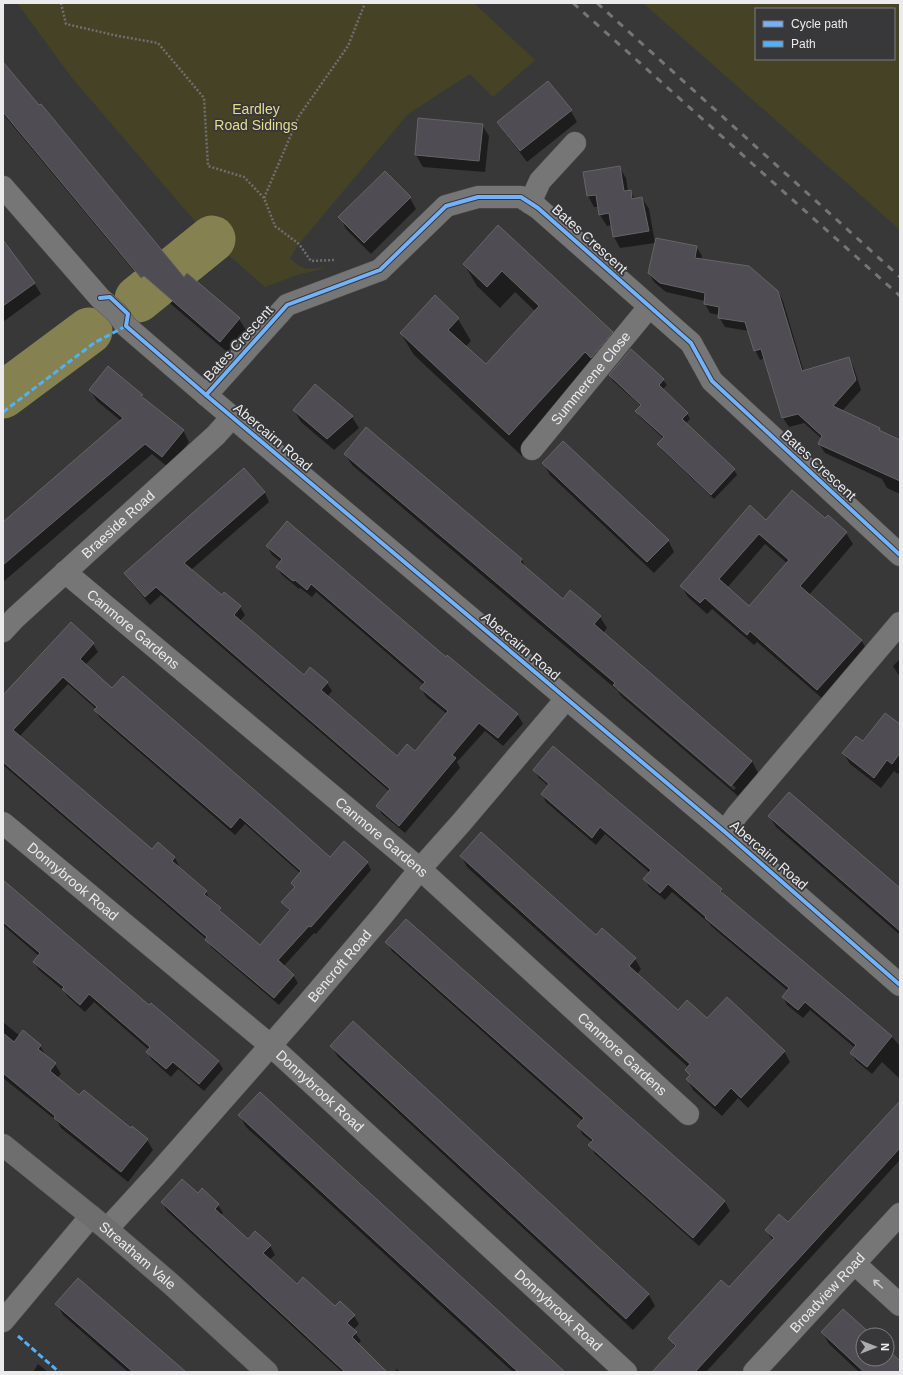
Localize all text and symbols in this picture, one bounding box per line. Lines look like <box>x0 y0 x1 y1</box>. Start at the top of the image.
legend <box>755 8 895 60</box>
text: Cycle path <box>791 17 848 31</box>
text: Path <box>791 37 816 51</box>
park label: Eardley Road Sidings <box>214 101 298 133</box>
street label: Bates Crescent <box>549 201 631 277</box>
street label: Bates Crescent <box>200 302 276 384</box>
street label: Summerene Close <box>547 328 634 428</box>
street label: Abercairn Road <box>231 400 315 474</box>
street label: Bates Crescent <box>779 427 860 504</box>
street label: Braeside Road <box>78 487 158 561</box>
street label: Canmore Gardens <box>84 586 183 672</box>
street label: Abercairn Road <box>479 609 563 683</box>
street label: Canmore Gardens <box>332 794 431 880</box>
street label: Abercairn Road <box>727 817 811 893</box>
street label: Donnybrook Road <box>24 839 122 923</box>
street label: Bencroft Road <box>304 927 375 1005</box>
street label: Canmore Gardens <box>574 1009 670 1099</box>
street label: Donnybrook Road <box>273 1047 367 1135</box>
street label: Streatham Vale <box>96 1218 179 1293</box>
street label: Broadview Road <box>787 1249 868 1336</box>
street label: Donnybrook Road <box>512 1266 606 1354</box>
one-way arrow <box>873 1280 883 1289</box>
north arrow <box>855 1327 895 1367</box>
text: N <box>879 1343 891 1351</box>

